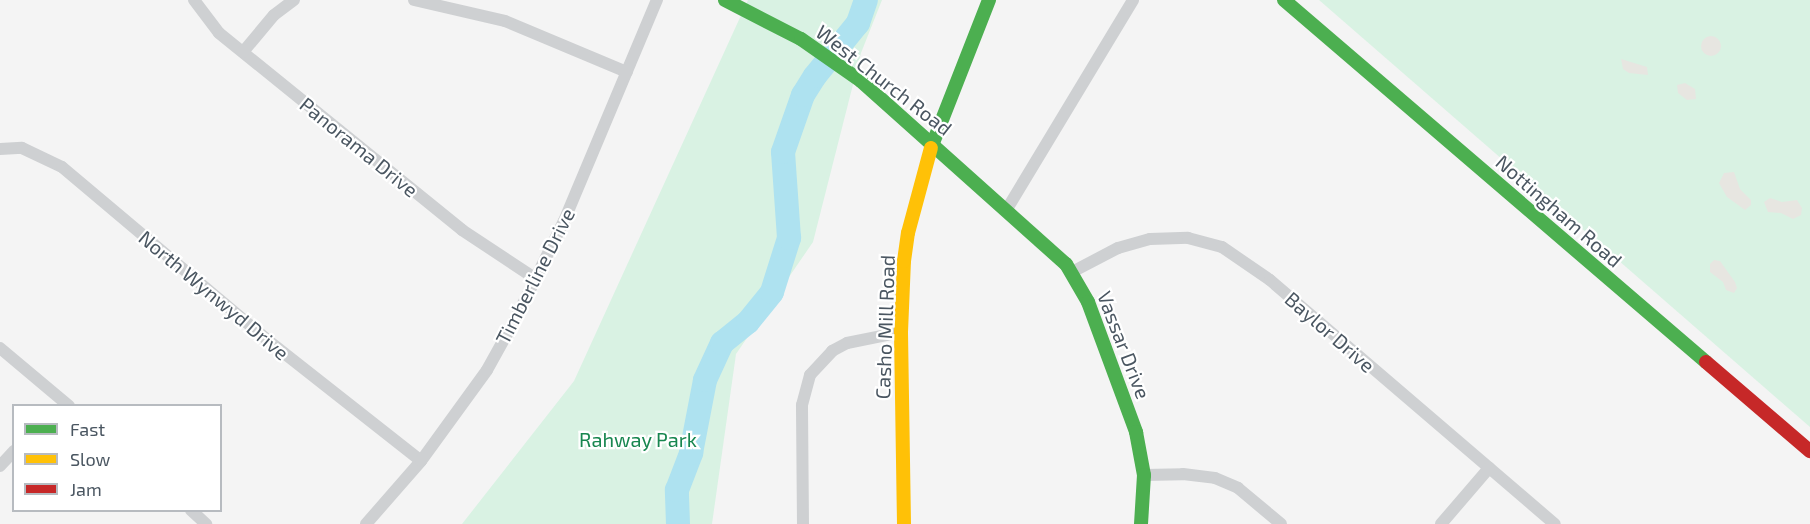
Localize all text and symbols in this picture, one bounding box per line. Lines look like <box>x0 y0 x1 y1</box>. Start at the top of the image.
street label: West Church Road <box>811 20 957 140</box>
street label: Panorama Drive <box>295 92 423 202</box>
street label: Nottingham Road <box>1491 150 1627 272</box>
street label: Timberline Drive <box>490 204 580 348</box>
street label: North Wynwyd Drive <box>134 225 294 365</box>
street label: Casho Mill Road <box>870 254 900 400</box>
street label: Baylor Drive <box>1280 286 1380 378</box>
street label: Vassar Drive <box>1092 288 1156 402</box>
legend <box>12 404 222 512</box>
text: Fast <box>70 418 105 440</box>
park label: Rahway Park <box>579 427 697 451</box>
text: Slow <box>70 448 110 470</box>
text: Jam <box>70 478 102 500</box>

